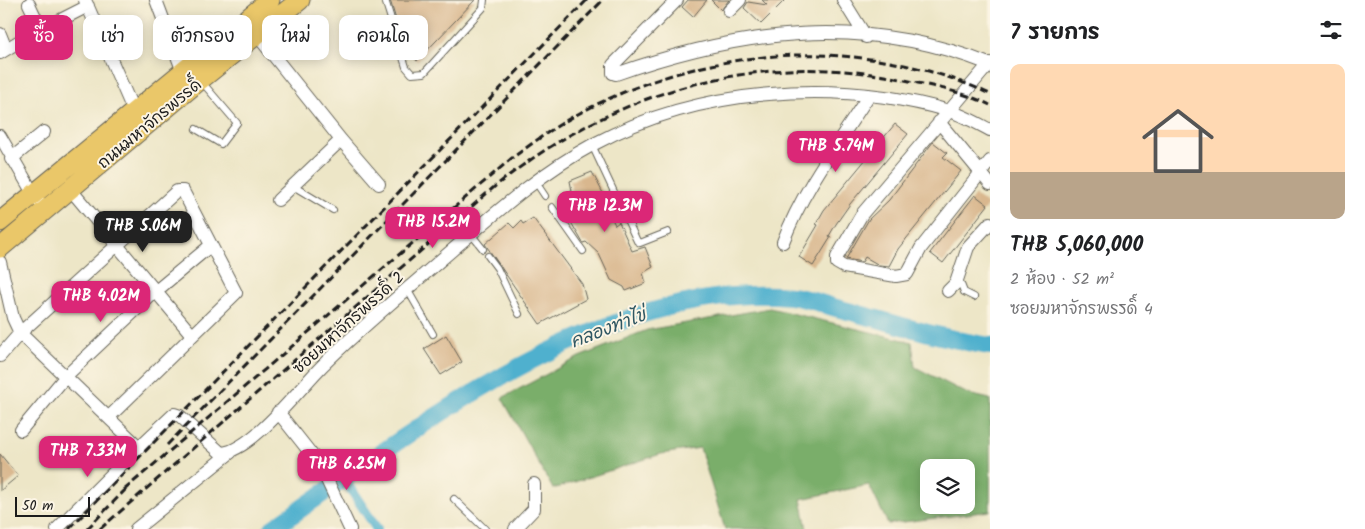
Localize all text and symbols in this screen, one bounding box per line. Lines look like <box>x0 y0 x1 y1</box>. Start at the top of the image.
chip: ซื้อ <box>15 15 73 60</box>
chip: เช่า <box>83 15 143 60</box>
chip: ตัวกรอง <box>153 15 252 60</box>
chip: ใหม่ <box>262 15 329 60</box>
chip: คอนโด <box>339 15 428 60</box>
icon: filters <box>1317 16 1345 44</box>
text: 7 รายการ <box>1010 17 1100 50</box>
street label: ถนนมหาจักรพรรดิ์ <box>90 70 208 175</box>
icon: home <box>1133 96 1223 186</box>
pin: THB 5.74M <box>779 130 893 173</box>
text: THB 5.74M <box>798 134 874 159</box>
pin: THB 12.3M <box>548 190 662 233</box>
text: THB 12.3M <box>568 194 642 219</box>
pin: THB 15.2M <box>376 206 490 249</box>
pin: THB 5.06M <box>86 210 200 253</box>
text: THB 15.2M <box>396 210 470 235</box>
text: THB 5.06M <box>105 214 181 239</box>
text: THB 5,060,000 <box>1010 229 1143 262</box>
street label: ซอยมหาจักรพรรดิ์ 2 <box>284 263 411 380</box>
text: 2 ห้อง · 52 m² <box>1010 267 1114 292</box>
pin: THB 4.02M <box>44 280 158 323</box>
text: THB 4.02M <box>62 284 140 309</box>
text: ซอยมหาจักรพรรดิ์ 4 <box>1010 297 1153 322</box>
water label: คลองท่าไข่ <box>566 301 654 357</box>
pin: THB 7.33M <box>31 436 145 478</box>
text: THB 7.33M <box>50 439 126 464</box>
pin: THB 6.25M <box>290 448 404 491</box>
text: THB 6.25M <box>308 452 386 477</box>
map controls <box>920 459 975 514</box>
button: layers <box>920 459 975 514</box>
scale bar <box>15 494 90 517</box>
text: 50 m <box>22 495 53 517</box>

